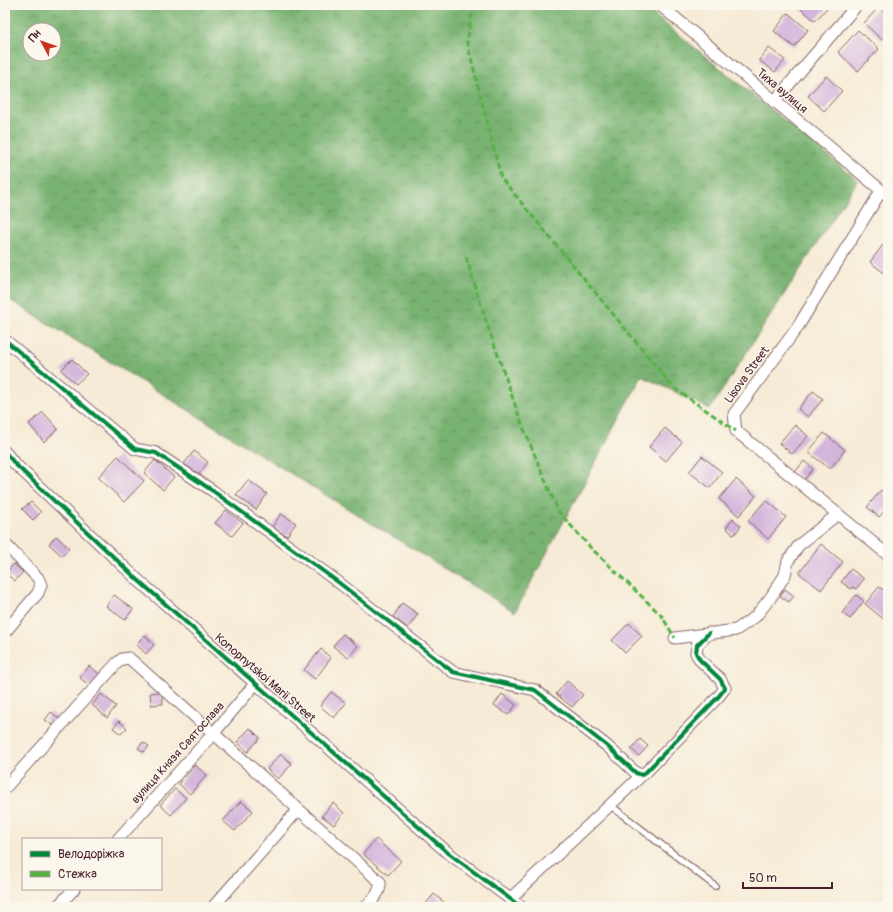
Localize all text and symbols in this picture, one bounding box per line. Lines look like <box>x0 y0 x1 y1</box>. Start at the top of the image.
north arrow <box>22 22 62 62</box>
text: Пн <box>26 27 44 45</box>
street label: Тиха вулиця <box>753 65 811 117</box>
street label: Lisova Street <box>721 343 773 406</box>
street label: Konopnytskoi Marii Street <box>211 630 319 726</box>
street label: вулиця Князя Святослава <box>128 699 228 807</box>
legend <box>22 838 162 890</box>
text: Велодоріжка <box>58 847 125 862</box>
scale bar <box>743 864 832 890</box>
text: Стежка <box>58 867 97 882</box>
text: 50 m <box>749 871 777 886</box>

